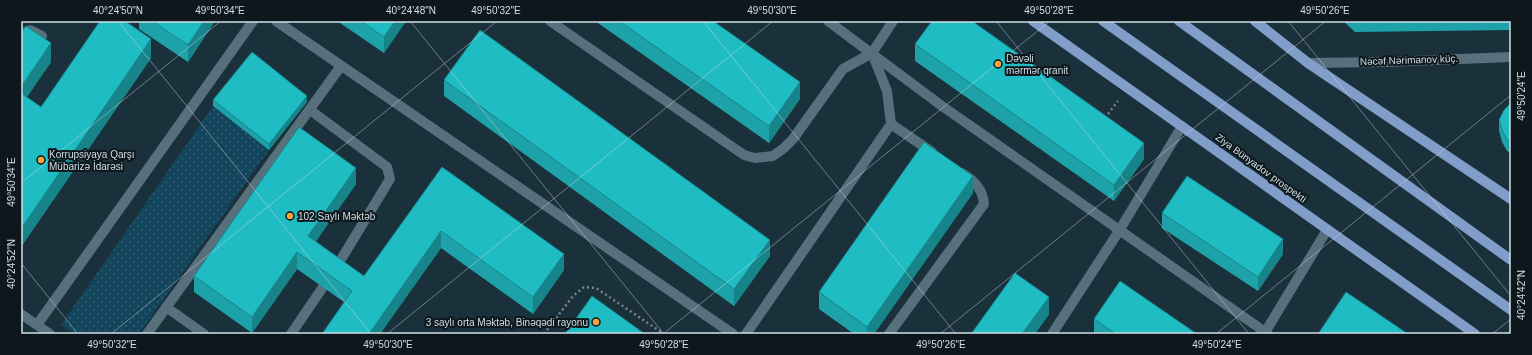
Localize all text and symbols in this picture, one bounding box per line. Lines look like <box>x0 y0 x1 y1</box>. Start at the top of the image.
text: 40°24'50"N <box>93 5 143 16</box>
text: 49°50'34"E <box>195 5 245 16</box>
text: 40°24'48"N <box>386 5 436 16</box>
text: 49°50'32"E <box>471 5 521 16</box>
text: 49°50'30"E <box>747 5 797 16</box>
text: 49°50'28"E <box>1024 5 1074 16</box>
text: 49°50'26"E <box>1300 5 1350 16</box>
place label: Dəvəli mərmər qranit <box>1006 53 1068 76</box>
street label: Nəcəf Nərimanov küç. <box>1360 53 1458 67</box>
marker: Dəvəli mərmər qranit <box>993 59 1003 69</box>
text: 49°50'24"E <box>1516 71 1527 121</box>
street label: Ziya Bünyadov prospekti <box>1213 131 1309 205</box>
place label: Korrupsiyaya Qarşı Mübarizə İdarəsi <box>49 149 135 172</box>
marker: Korrupsiyaya Qarşı Mübarizə İdarəsi <box>36 155 46 165</box>
text: 49°50'34"E <box>6 157 17 207</box>
marker: 102 Saylı Məktəb <box>285 211 295 221</box>
place label: 102 Saylı Məktəb <box>298 211 376 222</box>
text: 40°24'52"N <box>6 239 17 289</box>
text: 40°24'42"N <box>1516 270 1527 320</box>
place label: 3 saylı orta Məktəb, Binəqədi rayonu <box>426 317 588 328</box>
marker: 3 saylı orta Məktəb, Binəqədi rayonu <box>591 317 601 327</box>
text: 49°50'32"E <box>87 339 137 350</box>
text: 49°50'30"E <box>363 339 413 350</box>
text: 49°50'28"E <box>639 339 689 350</box>
text: 49°50'26"E <box>916 339 966 350</box>
text: 49°50'24"E <box>1192 339 1242 350</box>

